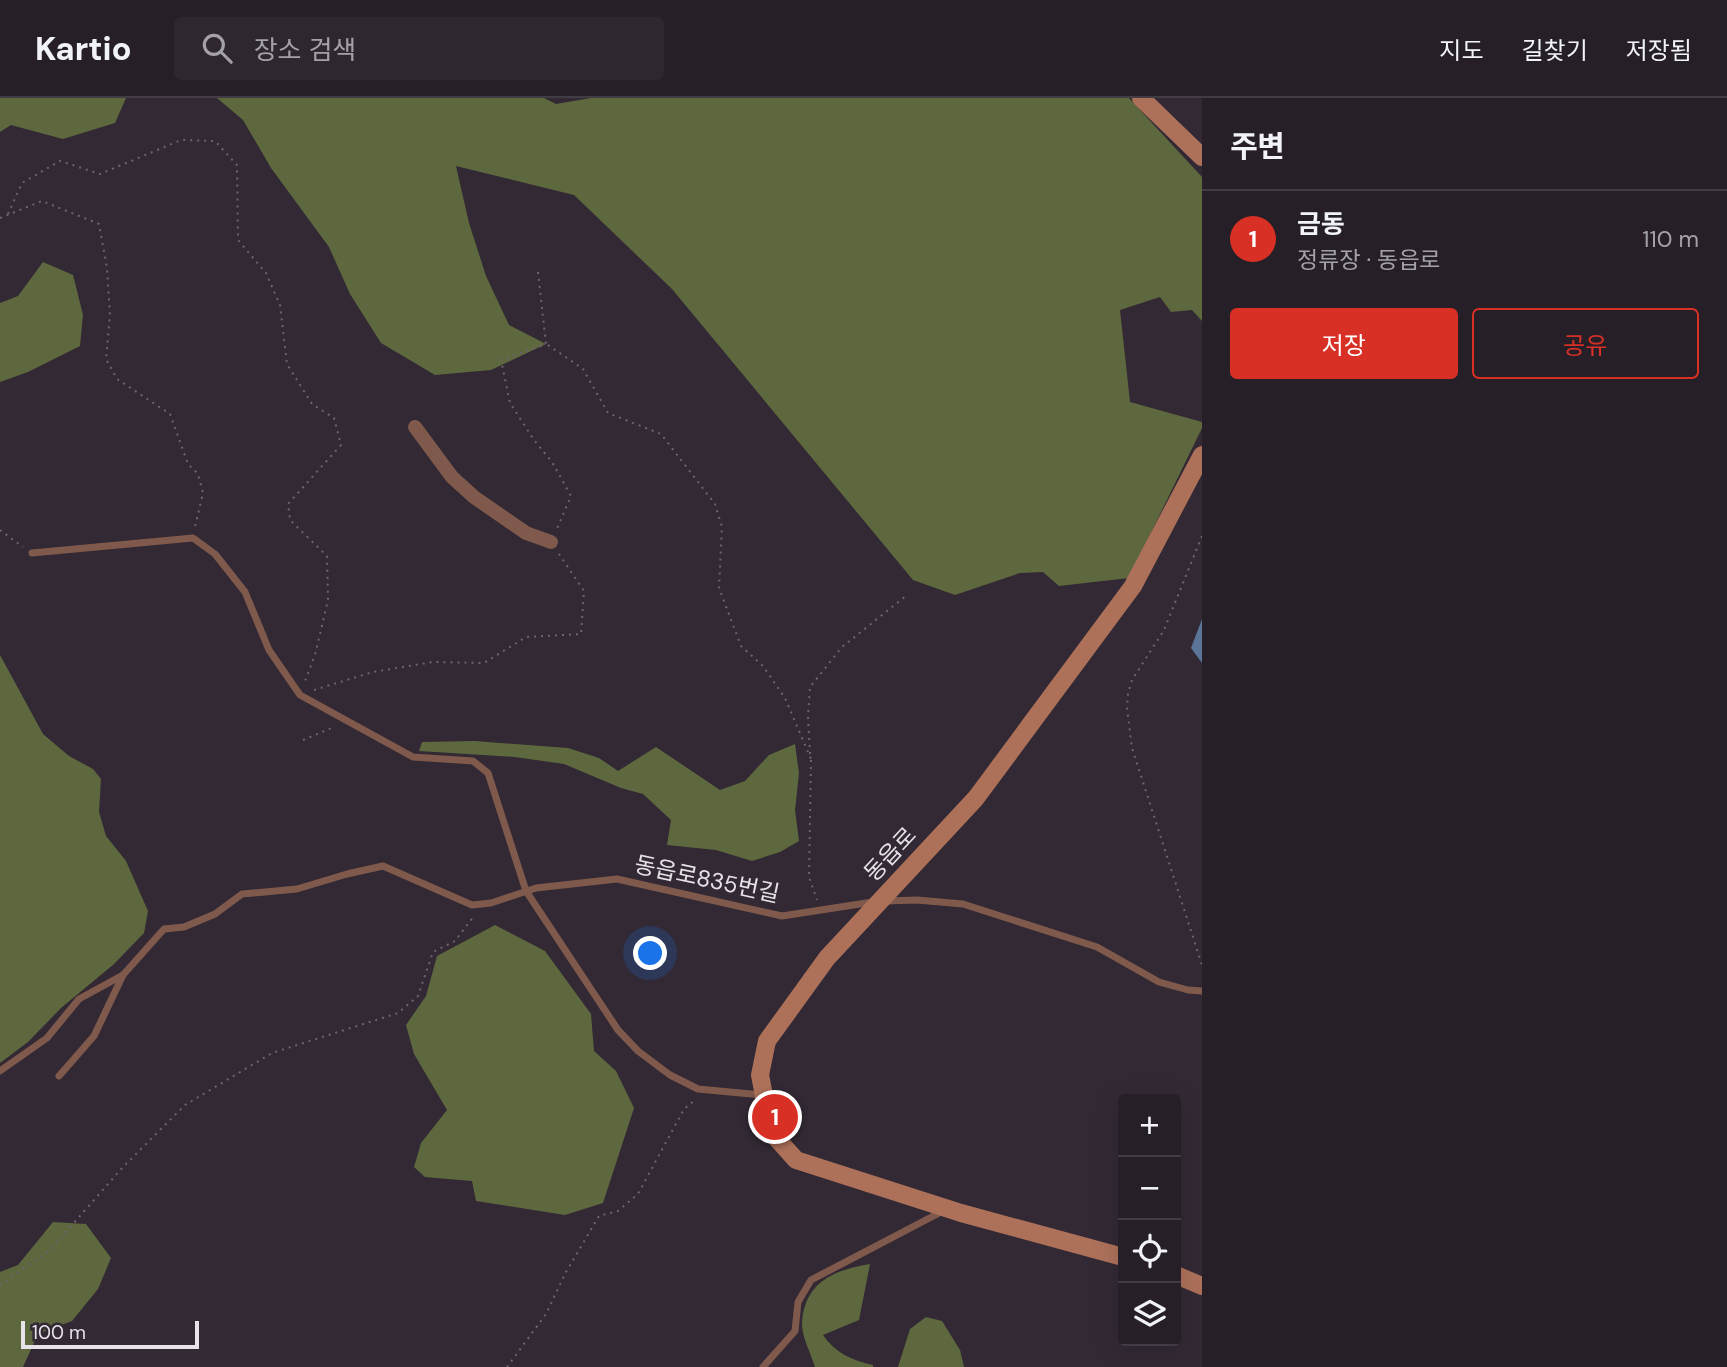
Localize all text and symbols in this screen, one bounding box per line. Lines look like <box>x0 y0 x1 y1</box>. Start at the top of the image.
search box <box>174 17 664 80</box>
text: Kartio <box>35 27 132 70</box>
icon: search <box>198 29 236 67</box>
text: 장소 검색 <box>254 33 356 67</box>
text: 지도 <box>1439 35 1484 66</box>
text: 길찾기 <box>1522 35 1588 66</box>
text: 저장됨 <box>1626 35 1692 66</box>
text: 주변 <box>1230 127 1285 166</box>
text: 금동 <box>1297 207 1345 241</box>
text: 1 <box>1249 224 1257 254</box>
text: 110 m <box>1642 224 1699 254</box>
text: 정류장 · 동읍로 <box>1297 245 1441 275</box>
button: 저장 <box>1230 308 1458 379</box>
button: 공유 <box>1472 308 1699 379</box>
street label: 동읍로 <box>857 821 923 887</box>
street label: 동읍로835번길 <box>632 849 782 909</box>
your location <box>633 936 667 970</box>
pin: 1 <box>752 1091 798 1143</box>
map controls <box>1118 1094 1181 1346</box>
button: + <box>1118 1094 1181 1157</box>
button: − <box>1118 1157 1181 1220</box>
button: locate <box>1118 1220 1181 1283</box>
button: layers <box>1118 1283 1181 1346</box>
scale bar <box>21 1318 200 1350</box>
text: 100 m <box>32 1320 86 1345</box>

